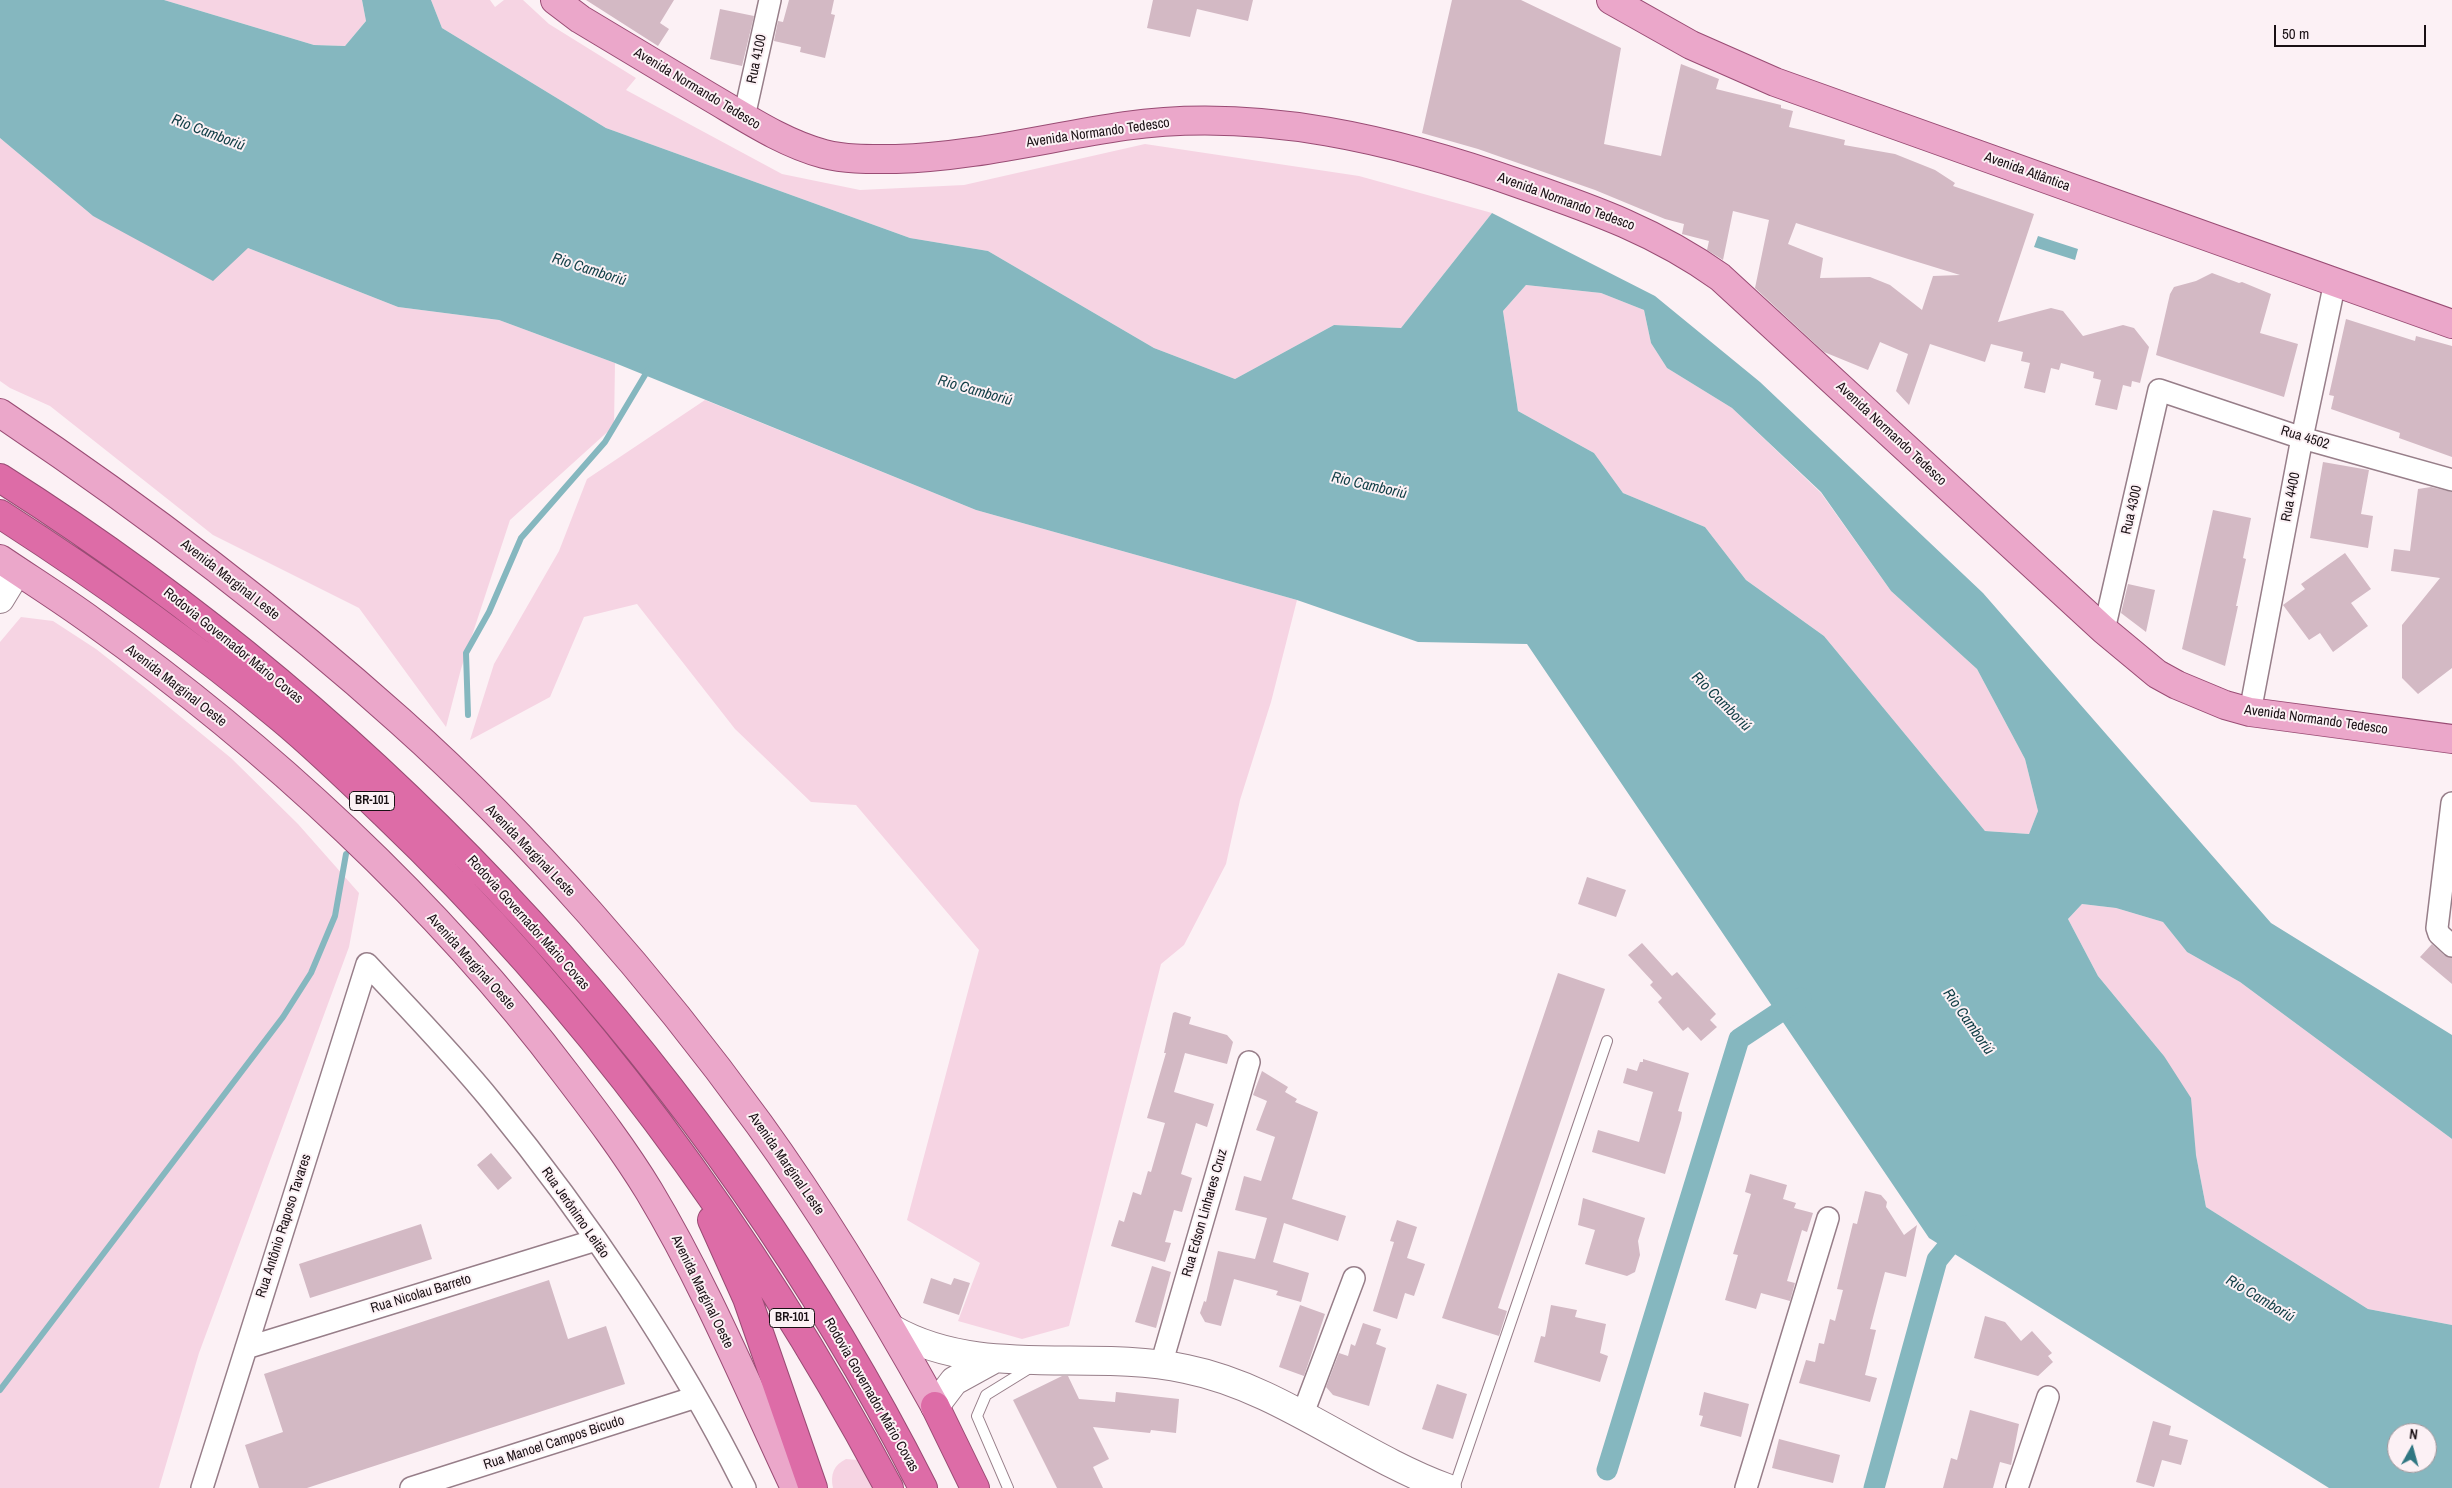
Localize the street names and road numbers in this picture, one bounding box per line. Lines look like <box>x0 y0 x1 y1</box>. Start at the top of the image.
street label: Rua 4100 <box>744 33 770 85</box>
street label: Avenida Normando Tedesco <box>631 45 763 133</box>
street label: Avenida Normando Tedesco <box>1025 115 1171 151</box>
street label: Avenida Atlântica <box>1982 149 2072 195</box>
street label: Avenida Normando Tedesco <box>1495 169 1637 235</box>
street label: Avenida Normando Tedesco <box>1832 379 1950 489</box>
street label: Rua 4502 <box>2279 423 2331 453</box>
street label: Rua 4400 <box>2278 471 2304 523</box>
street label: Rua 4300 <box>2118 484 2146 536</box>
street label: Avenida Marginal Leste <box>177 536 283 624</box>
street label: Rodovia Governador Mário Covas <box>160 584 306 708</box>
street label: Avenida Marginal Oeste <box>122 641 230 731</box>
street label: Avenida Normando Tedesco <box>2243 702 2389 738</box>
road number: BR-101 <box>350 791 394 810</box>
street label: Avenida Marginal Leste <box>482 802 578 900</box>
street label: Rodovia Governador Mário Covas <box>463 852 593 994</box>
street label: Avenida Marginal Oeste <box>423 910 519 1014</box>
street label: Avenida Marginal Leste <box>744 1110 828 1218</box>
street label: Rua Edson Linhares Cruz <box>1179 1147 1231 1279</box>
street label: Rua Antônio Raposo Tavares <box>253 1152 315 1300</box>
street label: Rua Jerônimo Leitão <box>537 1164 613 1262</box>
street label: Avenida Marginal Oeste <box>667 1233 737 1351</box>
street label: Rua Nicolau Barreto <box>369 1271 473 1317</box>
road number: BR-101 <box>770 1309 814 1328</box>
street label: Rodovia Governador Mário Covas <box>820 1315 922 1475</box>
street label: Rua Manoel Campos Bicudo <box>482 1412 626 1474</box>

